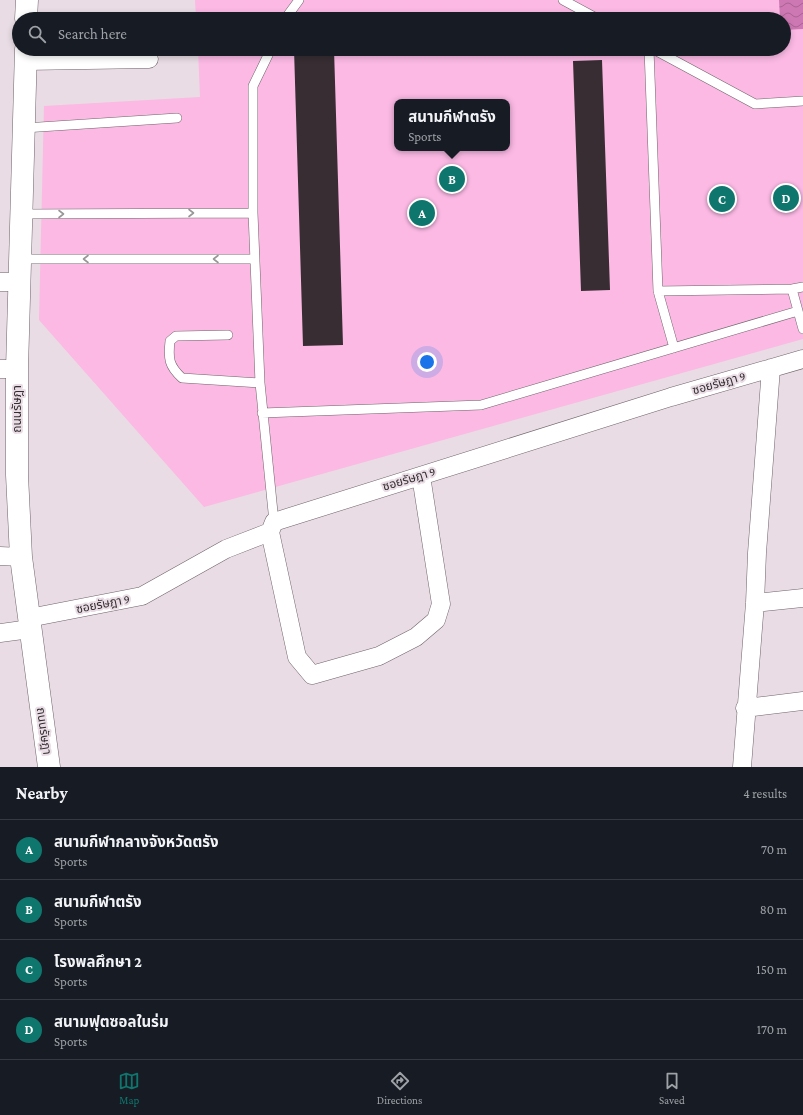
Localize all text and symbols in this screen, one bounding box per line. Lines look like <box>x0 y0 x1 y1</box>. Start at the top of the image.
search box <box>12 12 791 56</box>
icon: search <box>26 23 48 45</box>
text: Search here <box>58 26 127 42</box>
popup <box>394 99 510 151</box>
text: สนามกีฬาตรัง <box>408 109 496 125</box>
text: Sports <box>408 129 441 144</box>
pin: B <box>439 164 465 194</box>
pin: D <box>773 183 799 213</box>
pin: C <box>709 184 735 214</box>
pin: A <box>409 198 435 228</box>
one-way arrow <box>188 209 194 217</box>
one-way arrow <box>58 210 64 218</box>
one-way arrow <box>83 255 89 263</box>
one-way arrow <box>213 255 219 263</box>
your location <box>417 352 437 372</box>
street label: ซอยรัษฎา 9 <box>691 369 747 397</box>
street label: ถนนรัษฎา <box>10 385 24 433</box>
street label: ซอยรัษฎา 9 <box>381 464 437 494</box>
street label: ซอยรัษฎา 9 <box>75 592 131 616</box>
street label: ถนนรัษฎา <box>34 706 54 756</box>
text: Nearby <box>16 784 68 803</box>
text: 4 results <box>743 786 787 801</box>
text: สนามกีฬากลางจังหวัดตรัง <box>54 834 219 850</box>
text: A <box>25 842 33 857</box>
text: 70 m <box>761 842 787 857</box>
text: Sports <box>54 854 87 869</box>
text: สนามกีฬาตรัง <box>54 894 142 910</box>
text: B <box>25 902 33 917</box>
text: 80 m <box>760 902 787 917</box>
text: Sports <box>54 914 87 929</box>
text: โรงพลศึกษา 2 <box>54 954 142 970</box>
text: C <box>25 962 33 977</box>
text: 150 m <box>756 962 787 977</box>
text: Sports <box>54 974 87 989</box>
text: สนามฟุตซอลในร่ม <box>54 1014 169 1030</box>
text: D <box>25 1022 33 1037</box>
text: 170 m <box>757 1022 787 1037</box>
text: Sports <box>54 1034 87 1049</box>
tab: Map <box>118 1070 140 1106</box>
tab: Directions <box>377 1070 422 1106</box>
tab: Saved <box>659 1070 685 1106</box>

